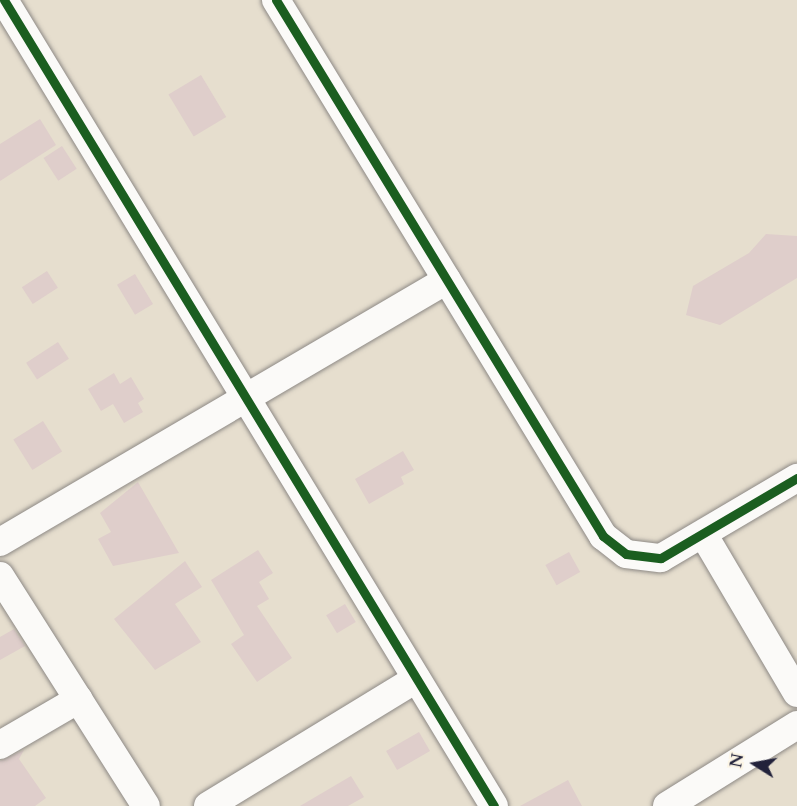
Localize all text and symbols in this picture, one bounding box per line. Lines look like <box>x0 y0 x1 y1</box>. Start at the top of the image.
north arrow <box>725 734 785 794</box>
text: N <box>725 752 749 769</box>

